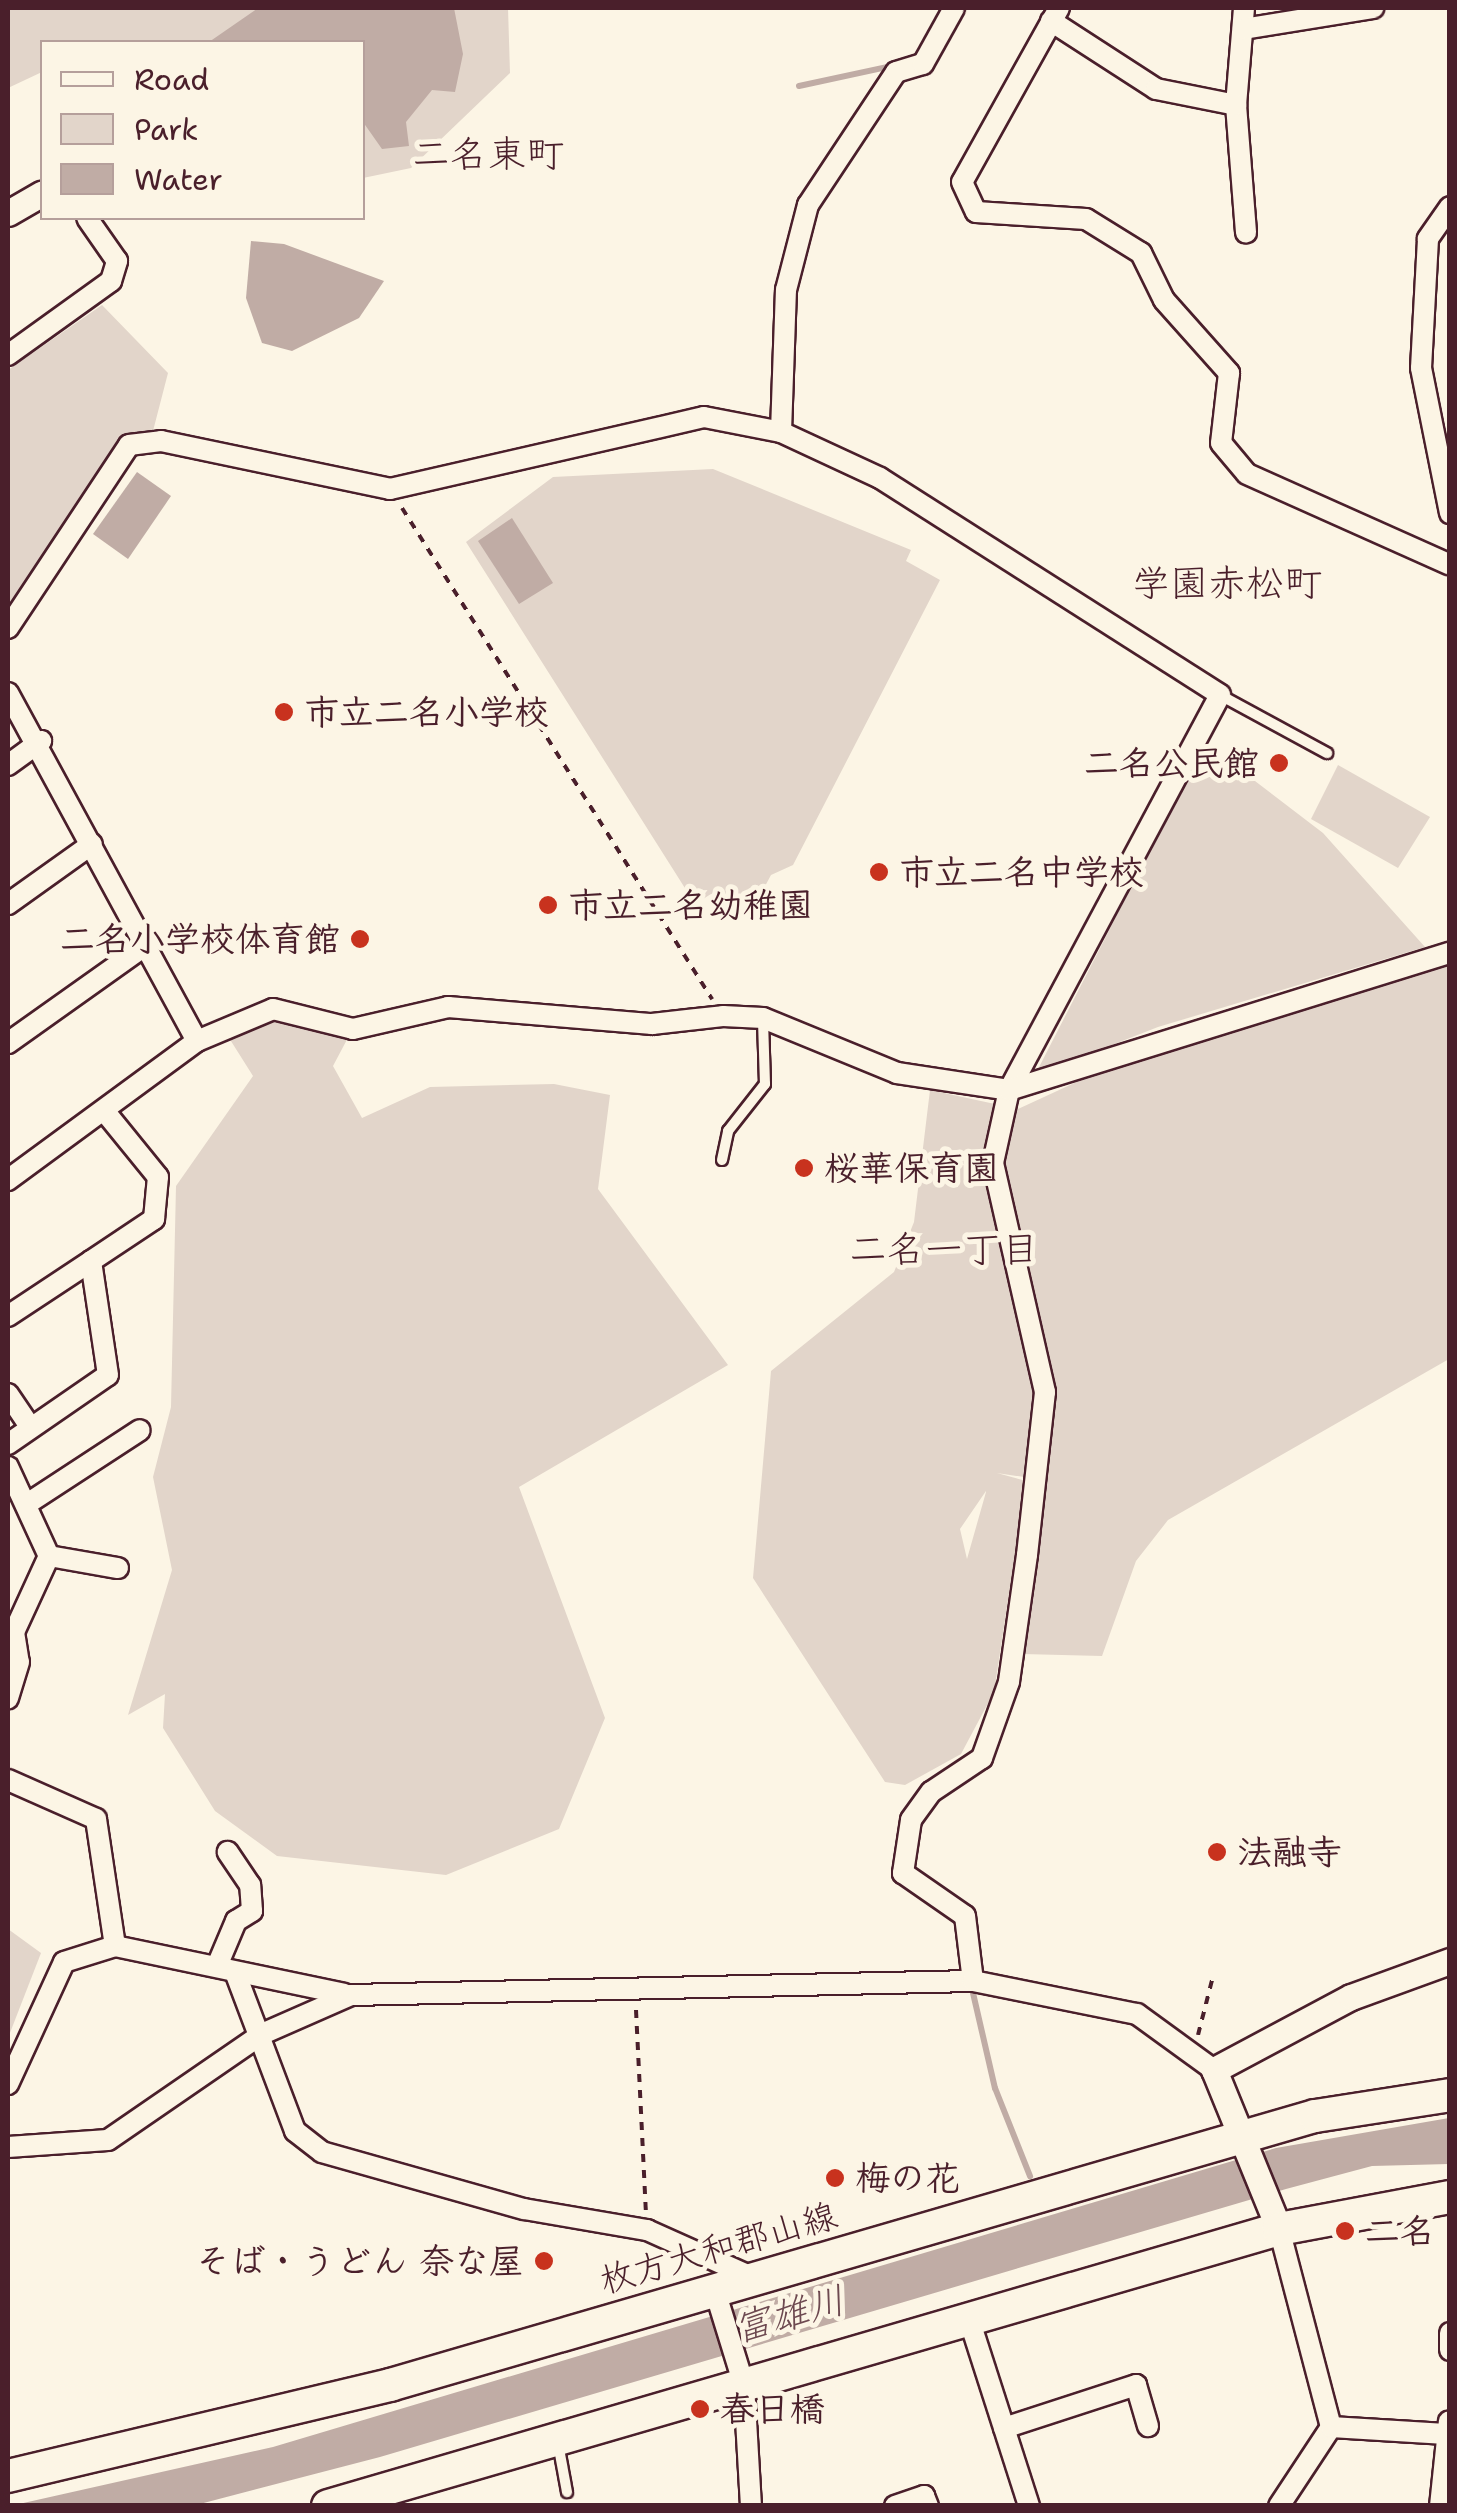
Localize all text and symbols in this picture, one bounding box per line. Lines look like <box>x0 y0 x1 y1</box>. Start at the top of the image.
legend <box>40 40 365 220</box>
text: Road <box>134 59 209 100</box>
text: Park <box>134 109 198 150</box>
district label: 二名東町 <box>412 131 564 177</box>
text: Water <box>134 159 223 200</box>
district label: 学園赤松町 <box>1132 560 1322 606</box>
place label: 市立二名小学校 <box>304 691 549 733</box>
marker: 市立二名小学校 <box>273 701 295 723</box>
place label: 二名公民館 <box>1084 742 1259 784</box>
marker: 二名公民館 <box>1268 752 1290 774</box>
place label: 市立二名中学校 <box>899 851 1144 893</box>
marker: 市立二名中学校 <box>868 861 890 883</box>
place label: 市立二名幼稚園 <box>568 884 813 926</box>
marker: 市立二名幼稚園 <box>537 894 559 916</box>
place label: 二名小学校体育館 <box>60 918 340 960</box>
marker: 二名小学校体育館 <box>349 928 371 950</box>
place label: 桜華保育園 <box>824 1147 999 1189</box>
marker: 桜華保育園 <box>793 1157 815 1179</box>
district label: 二名一丁目 <box>849 1226 1039 1272</box>
place label: 法融寺 <box>1237 1831 1342 1873</box>
marker: 法融寺 <box>1206 1841 1228 1863</box>
place label: 梅の花 <box>855 2157 960 2199</box>
marker: 梅の花 <box>824 2167 846 2189</box>
street label: 枚方大和郡山線 <box>594 2194 842 2302</box>
place label: 二名 <box>1365 2210 1435 2252</box>
marker: 二名 <box>1334 2220 1356 2242</box>
place label: そば・うどん 奈な屋 <box>197 2240 524 2282</box>
marker: そば・うどん 奈な屋 <box>533 2250 555 2272</box>
water label: 富雄川 <box>728 2276 850 2352</box>
place label: 春日橋 <box>720 2388 825 2430</box>
marker: 春日橋 <box>689 2398 711 2420</box>

